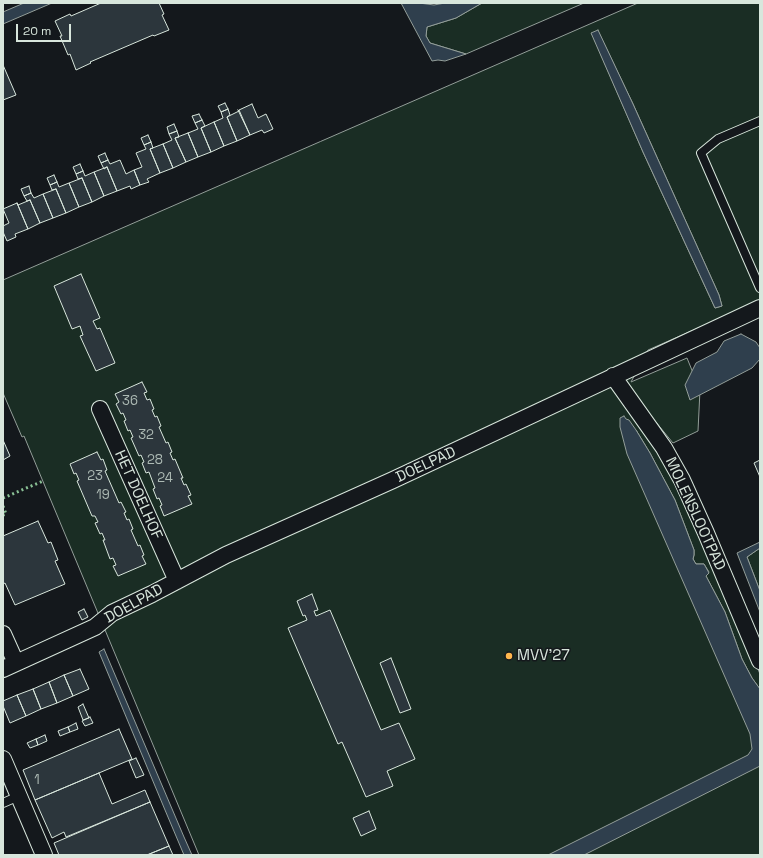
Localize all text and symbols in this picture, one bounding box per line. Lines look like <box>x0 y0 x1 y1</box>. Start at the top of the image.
scale bar <box>18 16 73 42</box>
text: 20 m <box>23 23 51 39</box>
house number: 36 <box>122 393 138 409</box>
house number: 32 <box>138 427 154 443</box>
street label: DOELPAD <box>393 443 459 487</box>
street label: HET DOELHOF <box>110 448 166 542</box>
house number: 28 <box>147 452 163 468</box>
street label: MOLENSLOOTPAD <box>661 455 729 573</box>
house number: 23 <box>87 468 103 484</box>
house number: 24 <box>157 470 173 486</box>
house number: 19 <box>96 487 110 503</box>
street label: DOELPAD <box>102 581 166 627</box>
place label: MVV'27 <box>517 647 570 665</box>
marker: MVV'27 <box>504 651 514 661</box>
house number: 1 <box>34 772 40 788</box>

